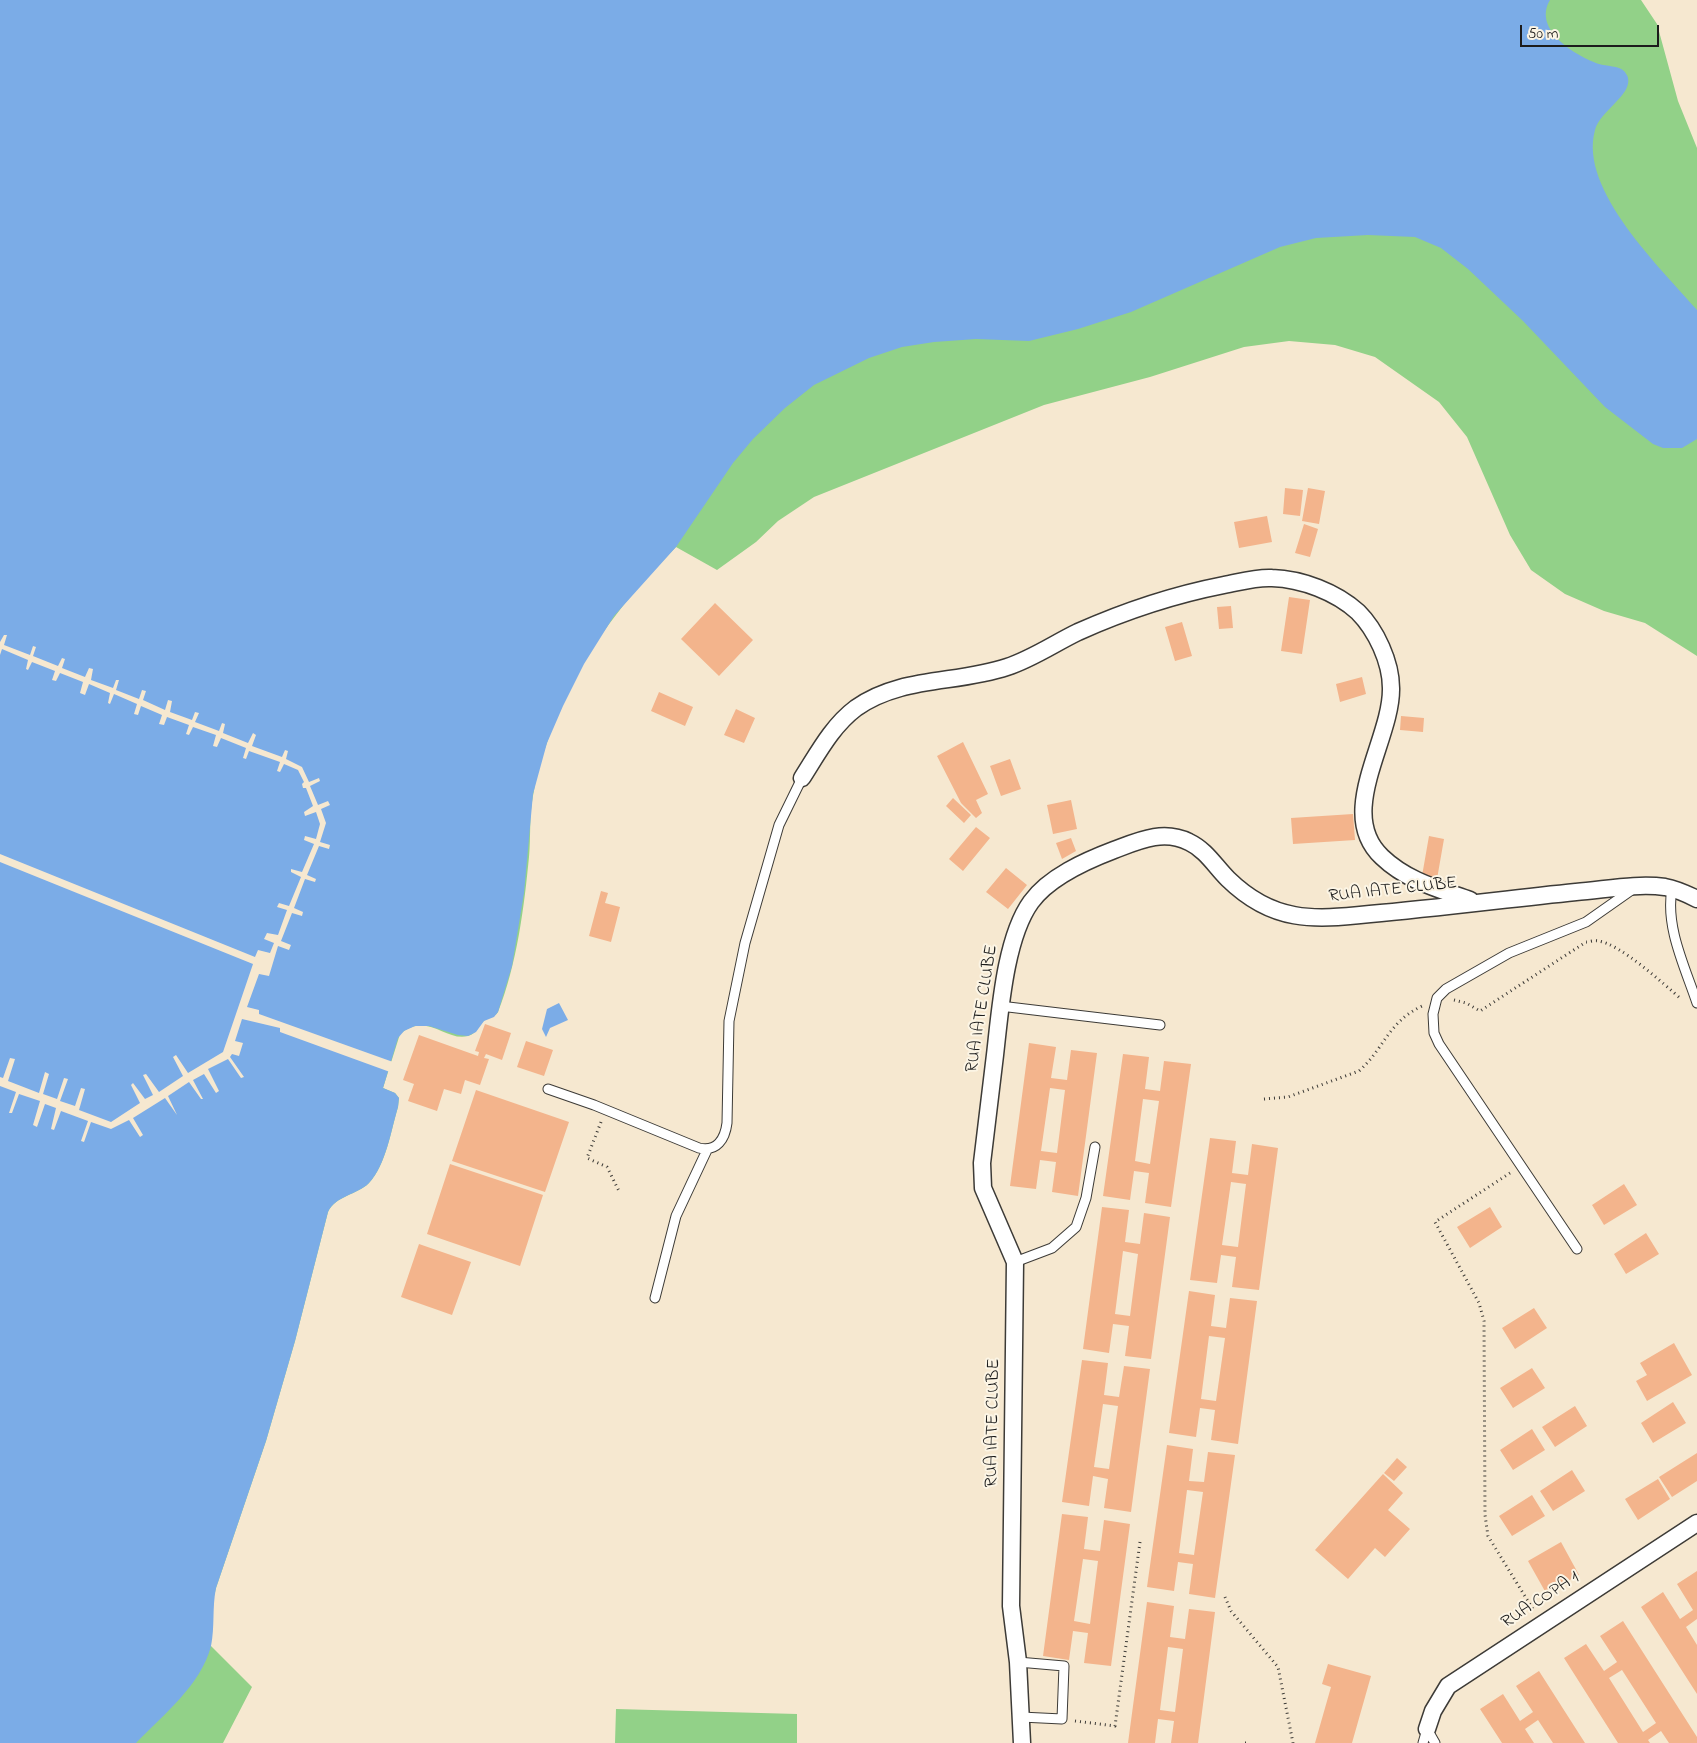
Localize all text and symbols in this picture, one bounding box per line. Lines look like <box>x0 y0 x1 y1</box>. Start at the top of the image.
scale bar <box>1522 15 1661 47</box>
text: 50 m <box>1528 23 1558 45</box>
street label: RUA IATE CLUBE <box>1328 874 1458 908</box>
street label: RUA IATE CLUBE <box>962 944 1004 1074</box>
street label: RUA IATE CLUBE <box>982 1358 1006 1488</box>
street label: RUA COPA 1 <box>1498 1568 1584 1634</box>

